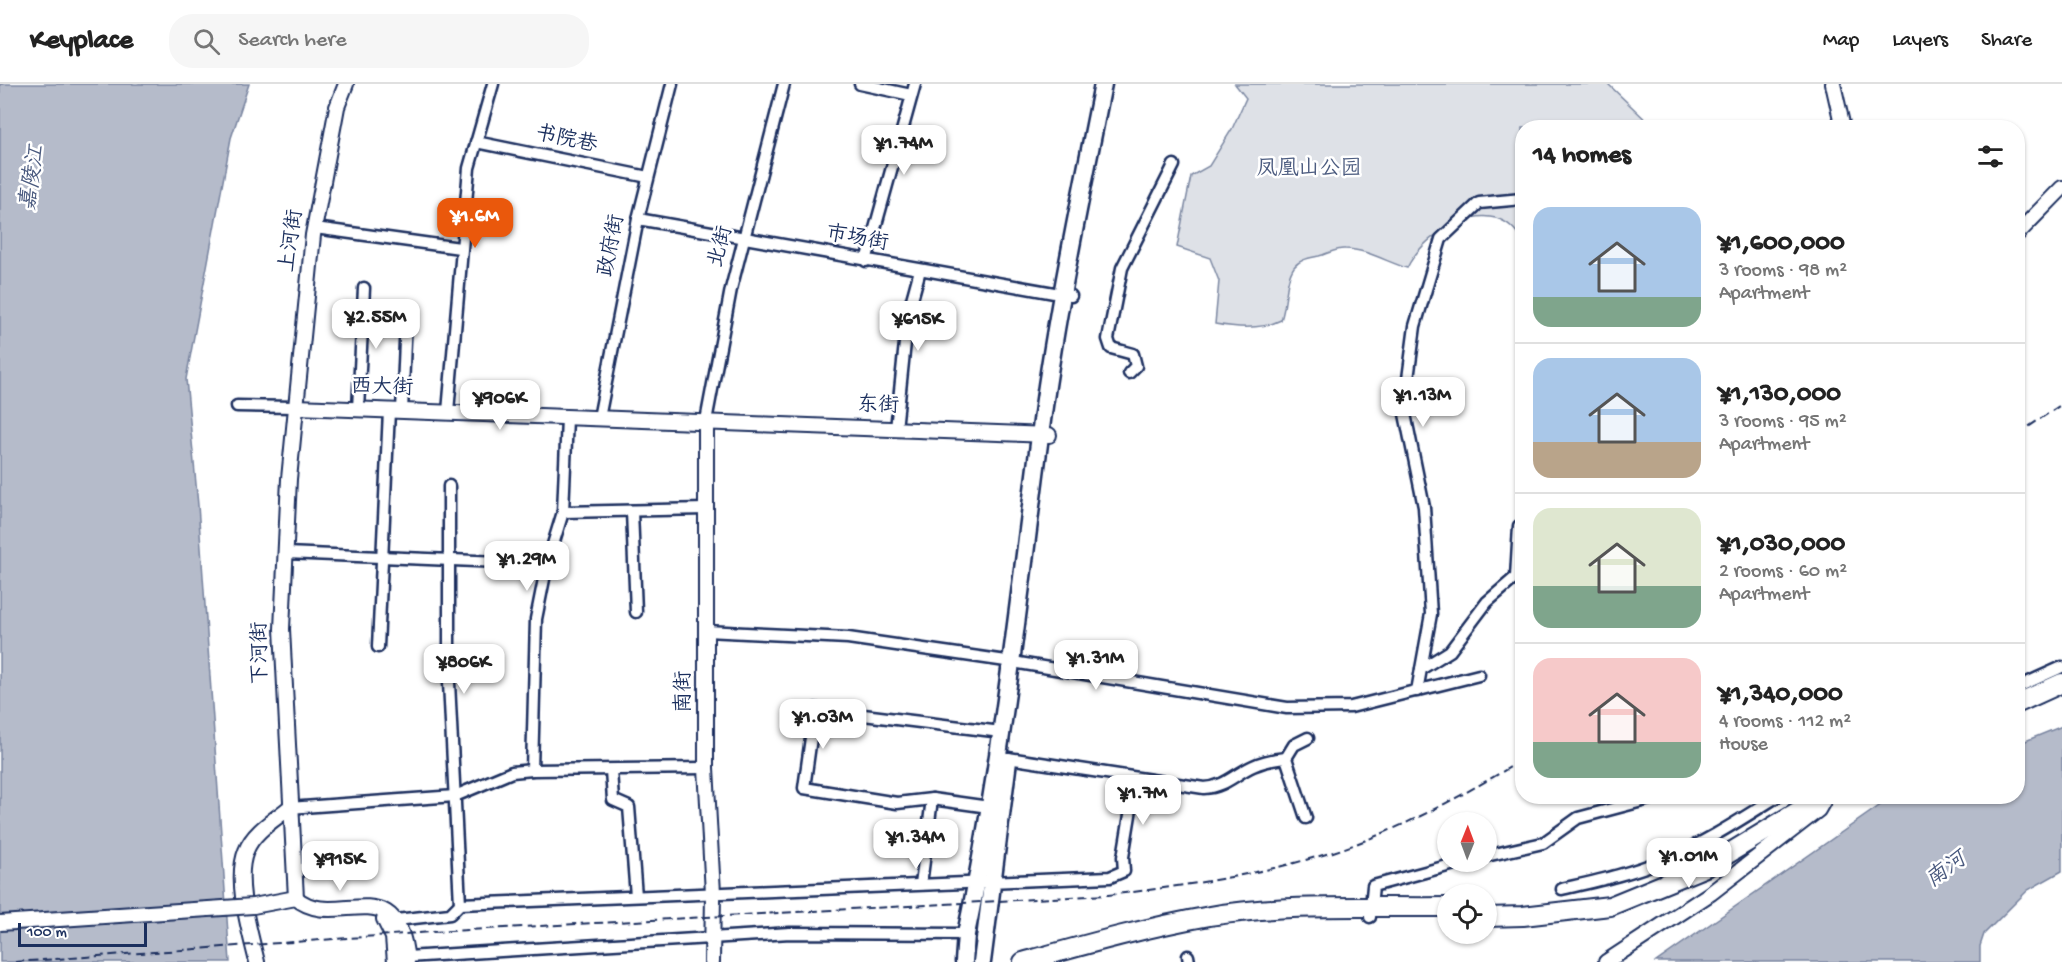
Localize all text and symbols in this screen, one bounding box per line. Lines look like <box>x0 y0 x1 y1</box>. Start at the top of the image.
search box <box>169 14 589 68</box>
text: Keyplace <box>30 25 133 58</box>
icon: search <box>190 25 223 58</box>
text: Search here <box>238 28 347 54</box>
text: Map <box>1823 29 1859 54</box>
text: Layers <box>1892 29 1948 54</box>
text: Share <box>1981 29 2032 54</box>
street label: 书院巷 <box>533 120 600 160</box>
pin: ¥1.74M <box>855 125 953 176</box>
text: ¥1.74M <box>875 133 933 156</box>
icon: filters <box>1974 140 2007 173</box>
text: 14 homes <box>1533 141 1631 172</box>
water label: 嘉陵江 <box>15 142 52 212</box>
park label: 凤凰山公园 <box>1257 157 1362 183</box>
pin: ¥1.6M <box>433 198 517 249</box>
text: ¥1.6M <box>451 206 499 229</box>
street label: 上河街 <box>275 208 310 274</box>
street label: 政府街 <box>593 212 631 279</box>
street label: 市场街 <box>824 220 891 258</box>
street label: 北街 <box>704 223 740 271</box>
text: ¥1,600,000 <box>1719 229 1845 260</box>
icon: home <box>1581 231 1653 303</box>
text: 3 rooms · 98 m² <box>1719 260 1847 283</box>
text: Apartment <box>1719 283 1809 306</box>
pin: ¥2.55M <box>327 299 425 350</box>
pin: ¥615K <box>876 301 960 352</box>
text: ¥2.55M <box>346 307 406 330</box>
text: ¥615K <box>893 309 943 332</box>
street label: 西大街 <box>350 374 414 403</box>
pin: ¥1.13M <box>1374 377 1472 428</box>
pin: ¥906K <box>458 380 542 431</box>
text: ¥1,130,000 <box>1719 380 1841 411</box>
icon: home <box>1581 382 1653 454</box>
text: ¥1.13M <box>1395 385 1451 408</box>
text: ¥906K <box>474 388 526 411</box>
street label: 东街 <box>857 392 899 420</box>
text: 3 rooms · 95 m² <box>1719 411 1847 434</box>
text: Apartment <box>1719 434 1809 457</box>
text: ¥1,030,000 <box>1719 530 1845 561</box>
icon: home <box>1581 532 1653 604</box>
pin: ¥1.29M <box>478 541 576 592</box>
text: ¥1.29M <box>498 549 556 572</box>
text: 2 rooms · 60 m² <box>1719 561 1847 584</box>
text: Apartment <box>1719 584 1809 607</box>
street label: 下河街 <box>248 621 275 685</box>
pin: ¥1.31M <box>1047 640 1145 691</box>
pin: ¥806K <box>422 644 506 695</box>
text: ¥1.31M <box>1068 648 1124 671</box>
text: ¥806K <box>438 652 490 675</box>
street label: 南街 <box>671 671 698 713</box>
text: ¥1,340,000 <box>1719 680 1843 711</box>
icon: home <box>1581 682 1653 754</box>
pin: ¥1.03M <box>774 699 872 750</box>
text: ¥1.03M <box>793 707 853 730</box>
text: 4 rooms · 112 m² <box>1719 711 1851 734</box>
text: House <box>1719 734 1768 757</box>
pin: ¥1.7M <box>1101 775 1185 826</box>
text: ¥1.7M <box>1119 783 1167 806</box>
north arrow <box>1437 812 1497 872</box>
map controls <box>1437 812 1497 944</box>
pin: ¥1.34M <box>867 819 965 870</box>
text: ¥1.34M <box>887 827 945 850</box>
pin: ¥1.01M <box>1640 838 1738 889</box>
pin: ¥915K <box>298 841 382 892</box>
water label: 南河 <box>1920 844 1975 894</box>
text: ¥1.01M <box>1661 846 1717 869</box>
text: ¥915K <box>316 849 364 872</box>
button: locate <box>1437 884 1497 944</box>
scale bar <box>18 920 147 948</box>
text: 100 m <box>27 924 67 943</box>

